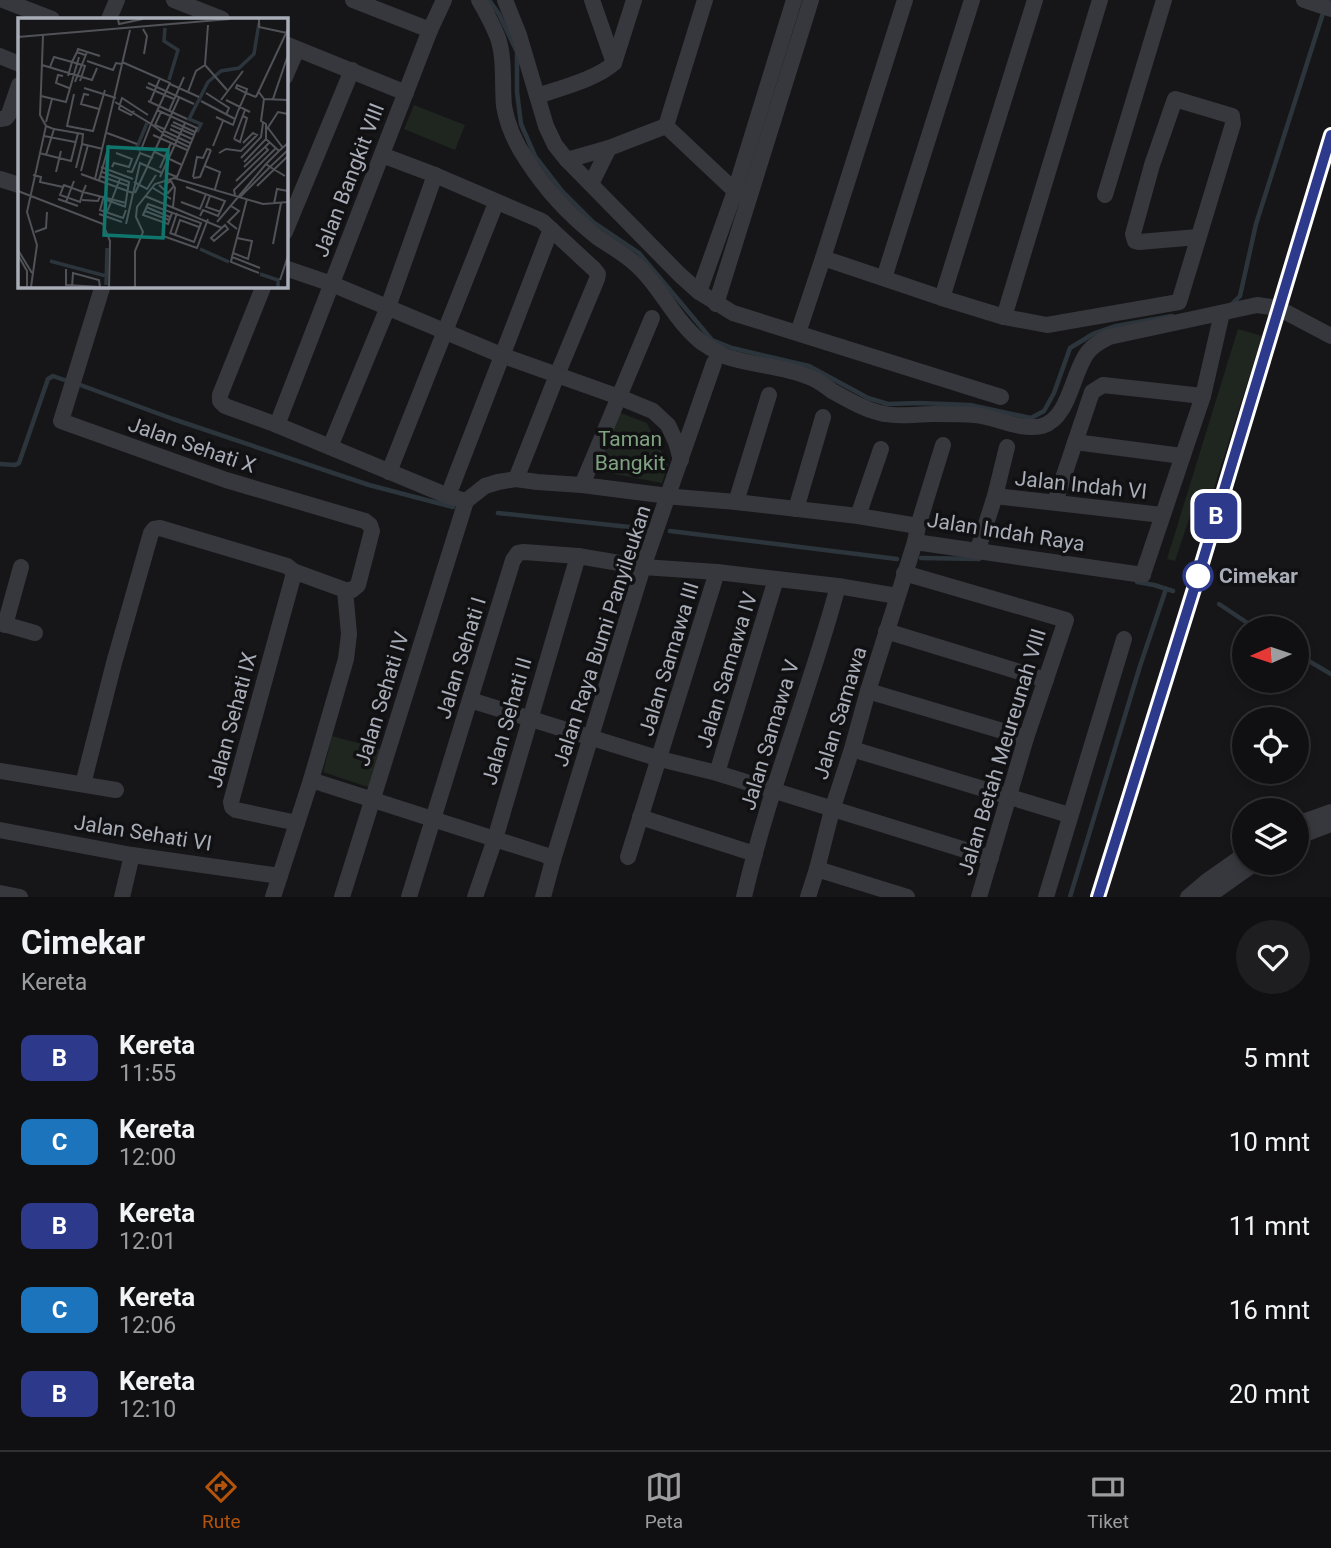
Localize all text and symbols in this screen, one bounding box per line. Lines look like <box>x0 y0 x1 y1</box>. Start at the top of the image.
inset map <box>18 18 287 287</box>
street label: Jalan Bangkit VIII <box>309 100 389 260</box>
street label: Jalan Sehati X <box>125 412 259 478</box>
park label: Taman Bangkit <box>595 427 665 475</box>
street label: Jalan Indah VI <box>1014 466 1148 504</box>
line badge: B <box>1193 493 1239 539</box>
street label: Jalan Raya Bumi Panyileukan <box>548 502 656 770</box>
text: B <box>1208 502 1224 530</box>
street label: Jalan Indah Raya <box>926 508 1086 556</box>
marker: Cimekar <box>1183 561 1213 591</box>
place label: Cimekar <box>1219 564 1298 588</box>
street label: Jalan Samawa III <box>634 579 704 739</box>
street label: Jalan Samawa IV <box>692 589 762 751</box>
street label: Jalan Sehati I <box>431 594 491 722</box>
north arrow <box>1232 616 1309 693</box>
map controls <box>1232 616 1309 875</box>
street label: Jalan Betah Meureunah VIII <box>953 626 1051 878</box>
street label: Jalan Sehati IV <box>350 628 414 769</box>
street label: Jalan Samawa <box>808 644 872 782</box>
street label: Jalan Sehati IX <box>202 650 262 790</box>
street label: Jalan Sehati II <box>477 654 537 788</box>
street label: Jalan Samawa V <box>736 656 804 813</box>
button: locate <box>1232 707 1309 784</box>
button: layers <box>1232 798 1309 875</box>
street label: Jalan Sehati VI <box>72 810 214 856</box>
button: heart <box>1236 920 1310 994</box>
text: Cimekar <box>21 923 145 962</box>
text: Kereta <box>21 969 87 996</box>
text: Kereta <box>119 1030 195 1060</box>
text: 5 mnt <box>1243 1043 1310 1073</box>
text: B <box>52 1044 67 1072</box>
text: 11:55 <box>119 1060 176 1087</box>
text: Kereta <box>119 1114 195 1144</box>
text: 10 mnt <box>1229 1127 1310 1157</box>
text: C <box>52 1128 67 1156</box>
text: 12:00 <box>119 1144 176 1171</box>
text: Kereta <box>119 1198 195 1228</box>
text: 11 mnt <box>1229 1211 1310 1241</box>
text: B <box>52 1212 67 1240</box>
text: 12:01 <box>119 1228 176 1255</box>
text: Kereta <box>119 1282 195 1312</box>
text: 16 mnt <box>1229 1295 1310 1325</box>
text: C <box>52 1296 67 1324</box>
text: 12:06 <box>119 1312 176 1339</box>
text: Kereta <box>119 1366 195 1396</box>
text: 20 mnt <box>1229 1379 1310 1409</box>
text: B <box>52 1380 67 1408</box>
text: 12:10 <box>119 1396 176 1423</box>
tab: Rute <box>202 1468 241 1533</box>
tab: Peta <box>645 1468 683 1533</box>
tab: Tiket <box>1087 1468 1129 1533</box>

